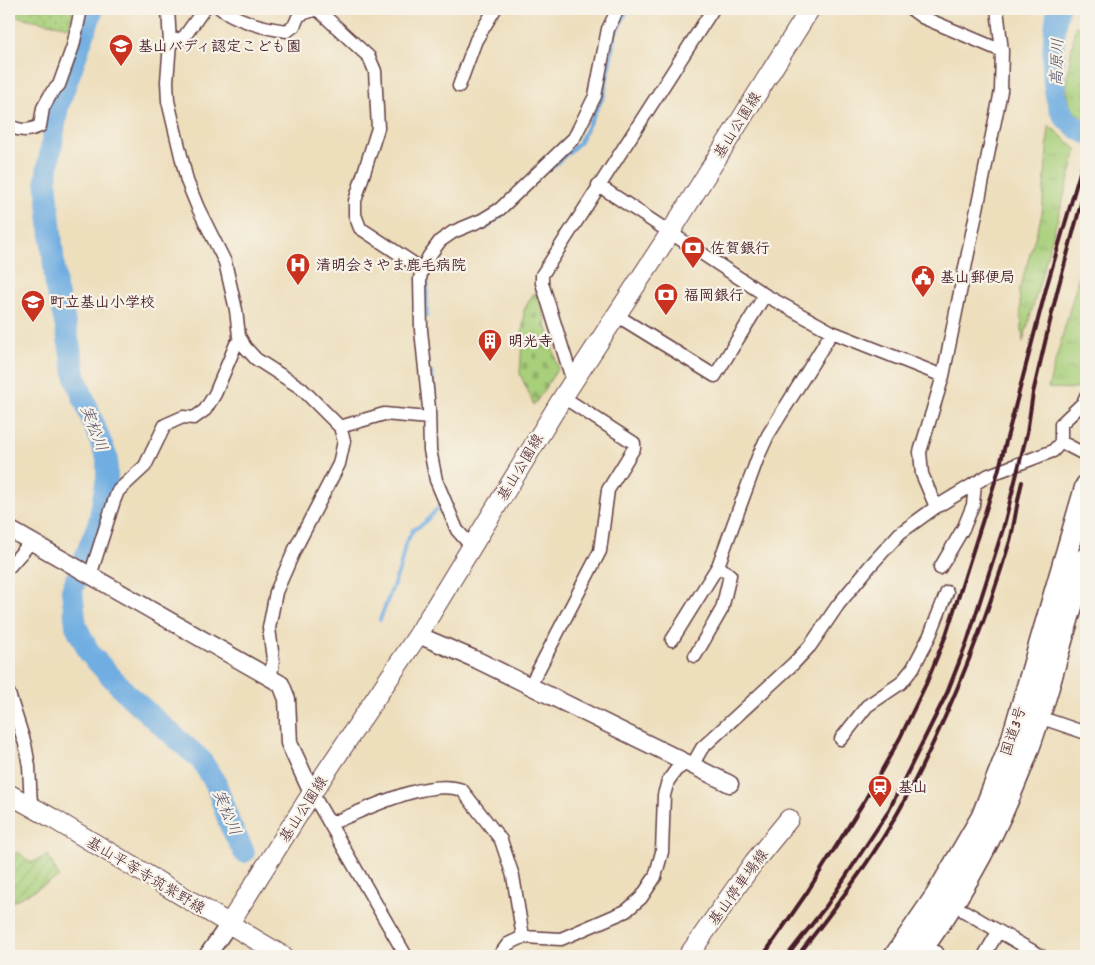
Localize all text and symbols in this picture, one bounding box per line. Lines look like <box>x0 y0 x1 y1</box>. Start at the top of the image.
school or university icon: 基山バディ認定こども園 <box>108 33 134 67</box>
place label: 基山バディ認定こども園 <box>138 37 301 59</box>
water label: 高原川 <box>1046 38 1071 86</box>
street label: 基山公園線 <box>709 88 768 164</box>
bank icon: 佐賀銀行 <box>680 235 706 269</box>
place label: 佐賀銀行 <box>710 239 770 261</box>
hospital icon: 清明会きやま鹿毛病院 <box>285 252 311 286</box>
place label: 清明会きやま鹿毛病院 <box>316 256 466 278</box>
public building icon: 基山郵便局 <box>910 264 936 298</box>
place label: 基山郵便局 <box>940 268 1015 290</box>
bank icon: 福岡銀行 <box>653 282 679 316</box>
place label: 福岡銀行 <box>684 286 744 308</box>
school or university icon: 町立基山小学校 <box>20 289 46 323</box>
place label: 町立基山小学校 <box>50 293 155 315</box>
building icon: 明光寺 <box>477 328 503 362</box>
place label: 明光寺 <box>508 332 553 354</box>
water label: 実松川 <box>73 402 112 455</box>
street label: 基山公園線 <box>493 430 550 506</box>
street label: 国道3号 <box>996 704 1033 760</box>
street label: 基山公園線 <box>275 773 334 848</box>
station icon: 基山 <box>867 774 893 808</box>
place label: 基山 <box>898 778 928 800</box>
water label: 実松川 <box>206 786 246 840</box>
street label: 基山平等寺筑紫野線 <box>81 833 209 921</box>
street label: 基山停車場線 <box>704 845 775 931</box>

